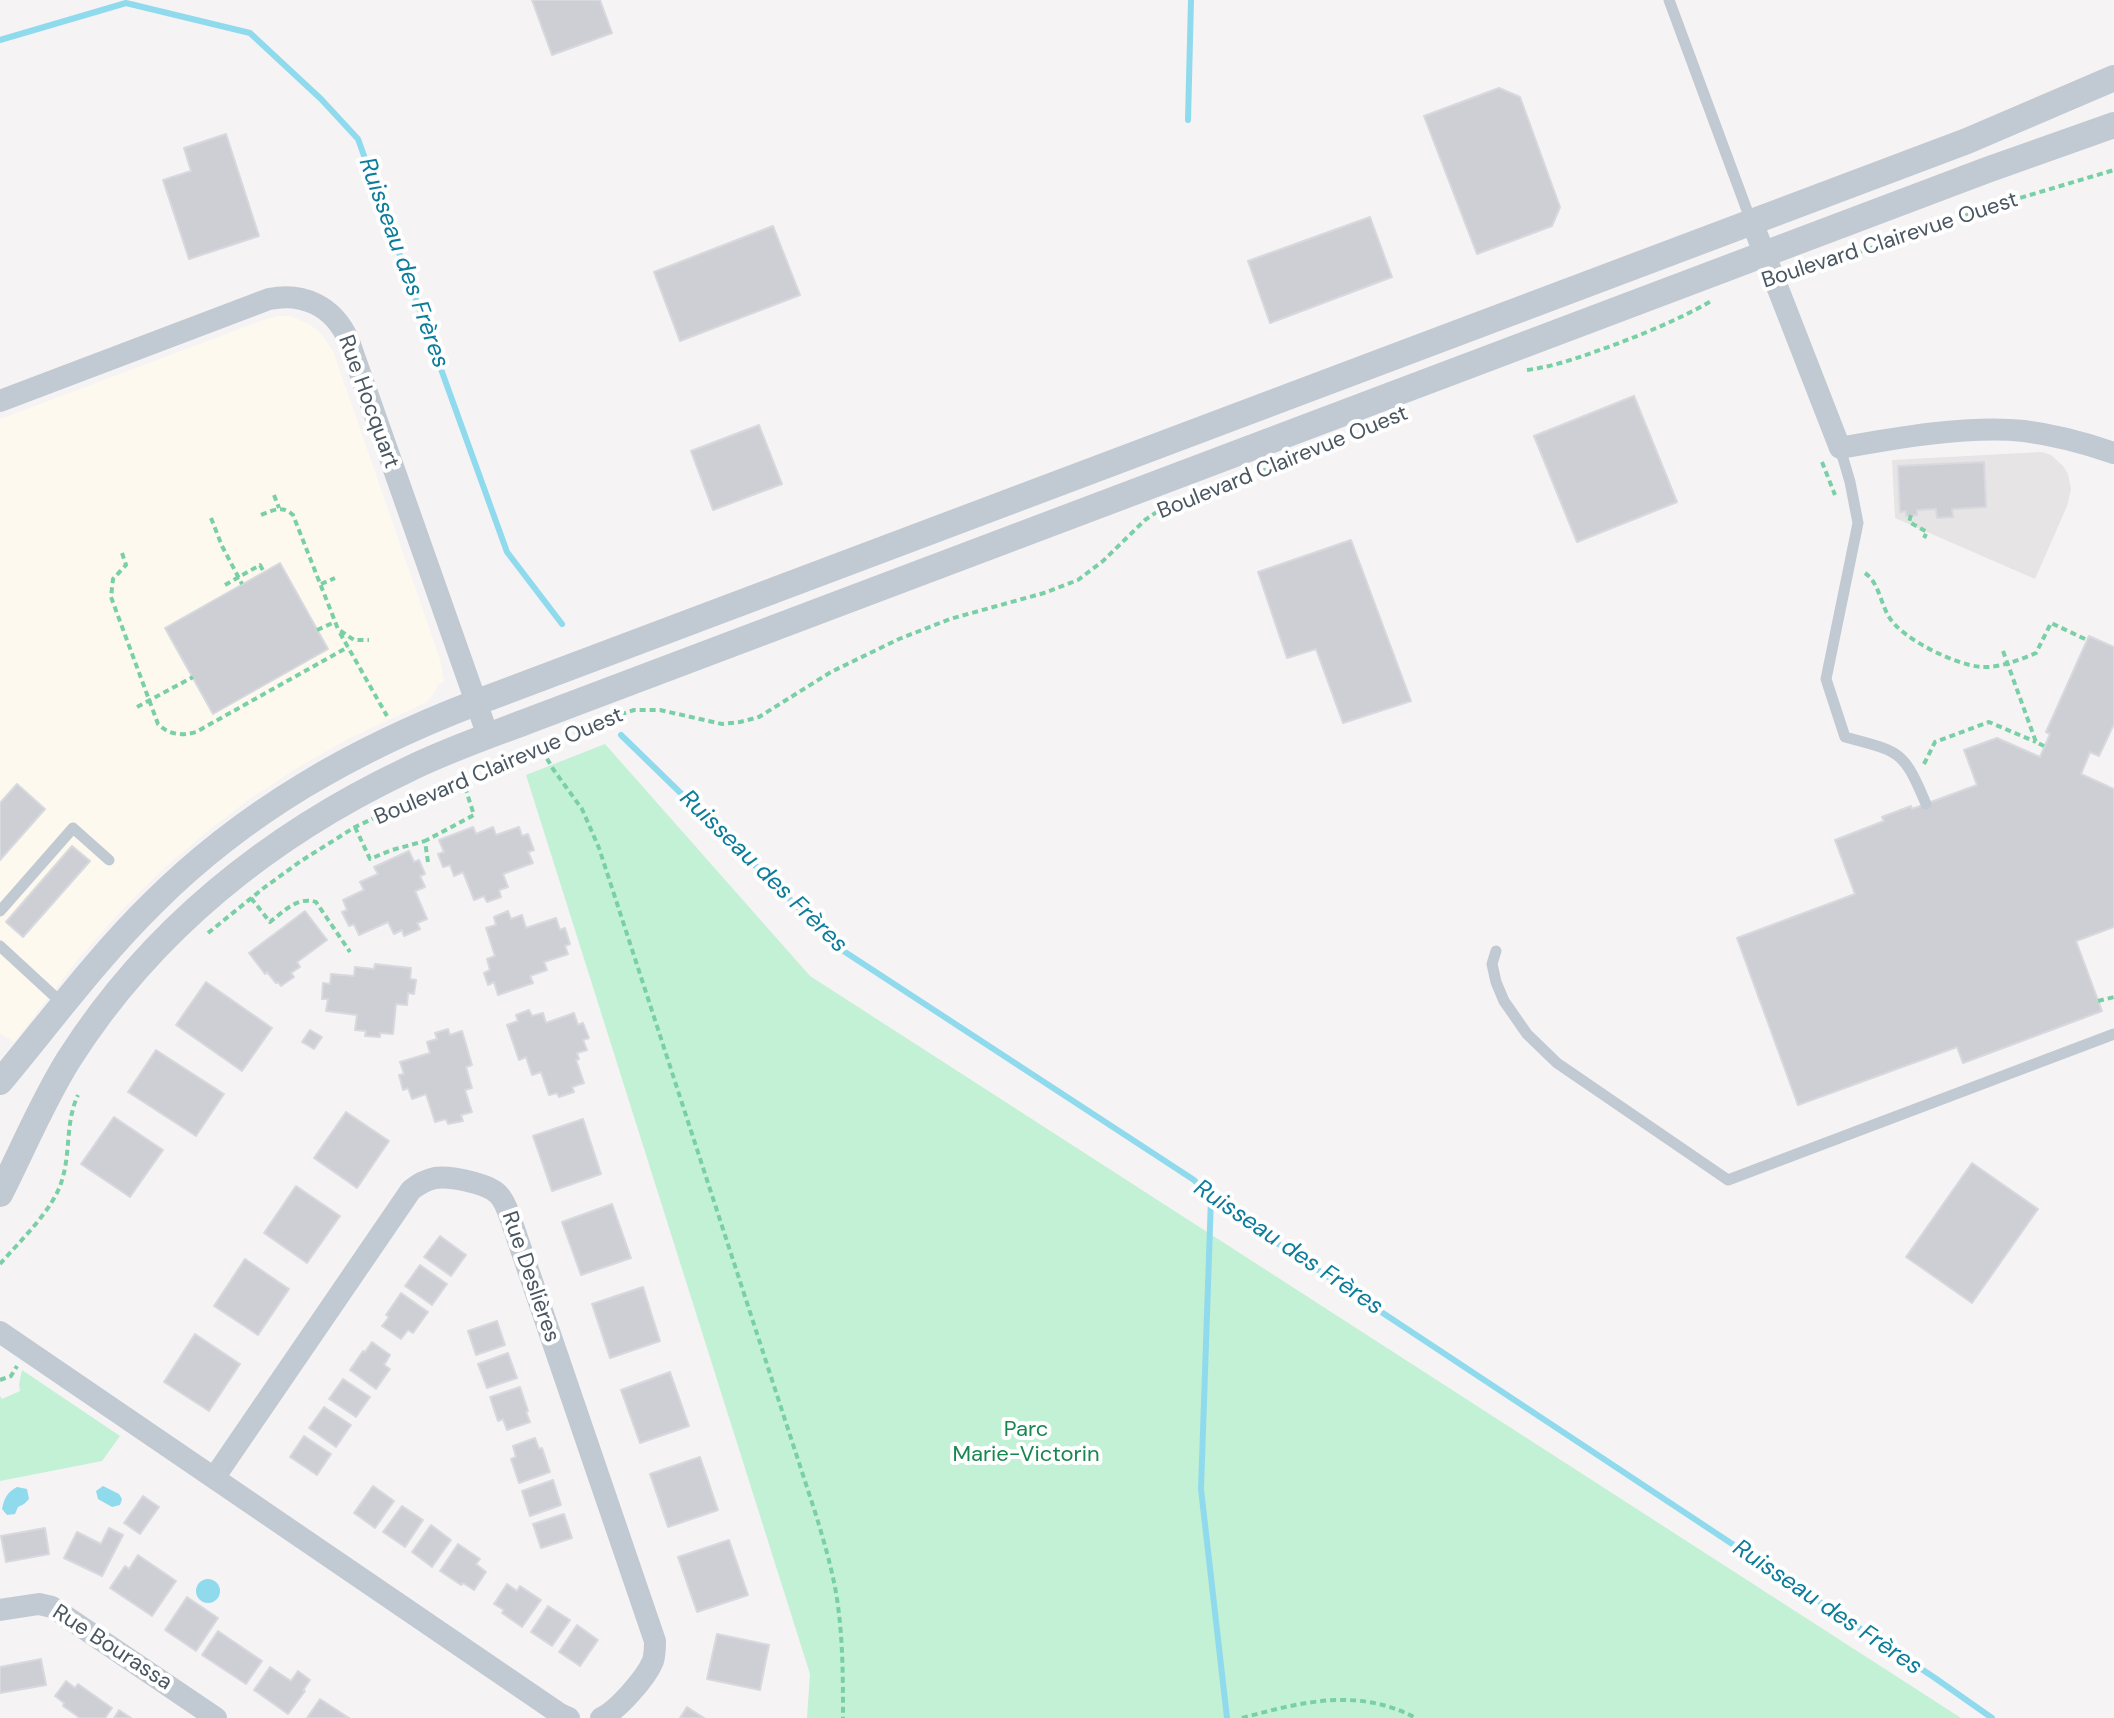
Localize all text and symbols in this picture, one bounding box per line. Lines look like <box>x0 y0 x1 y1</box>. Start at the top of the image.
water label: Ruisseau des Frères <box>352 154 454 372</box>
street label: Boulevard Clairevue Ouest <box>1759 187 2021 295</box>
street label: Rue Hocquart <box>332 332 404 472</box>
street label: Boulevard Clairevue Ouest <box>1154 401 1412 525</box>
street label: Boulevard Clairevue Ouest <box>371 703 627 831</box>
water label: Ruisseau des Frères <box>673 785 853 959</box>
water label: Ruisseau des Frères <box>1188 1174 1388 1322</box>
street label: Rue Deslières <box>495 1208 565 1346</box>
park label: Parc Marie-Victorin <box>952 1417 1100 1468</box>
water label: Ruisseau des Frères <box>1727 1534 1927 1682</box>
street label: Rue Bourassa <box>47 1600 177 1696</box>

